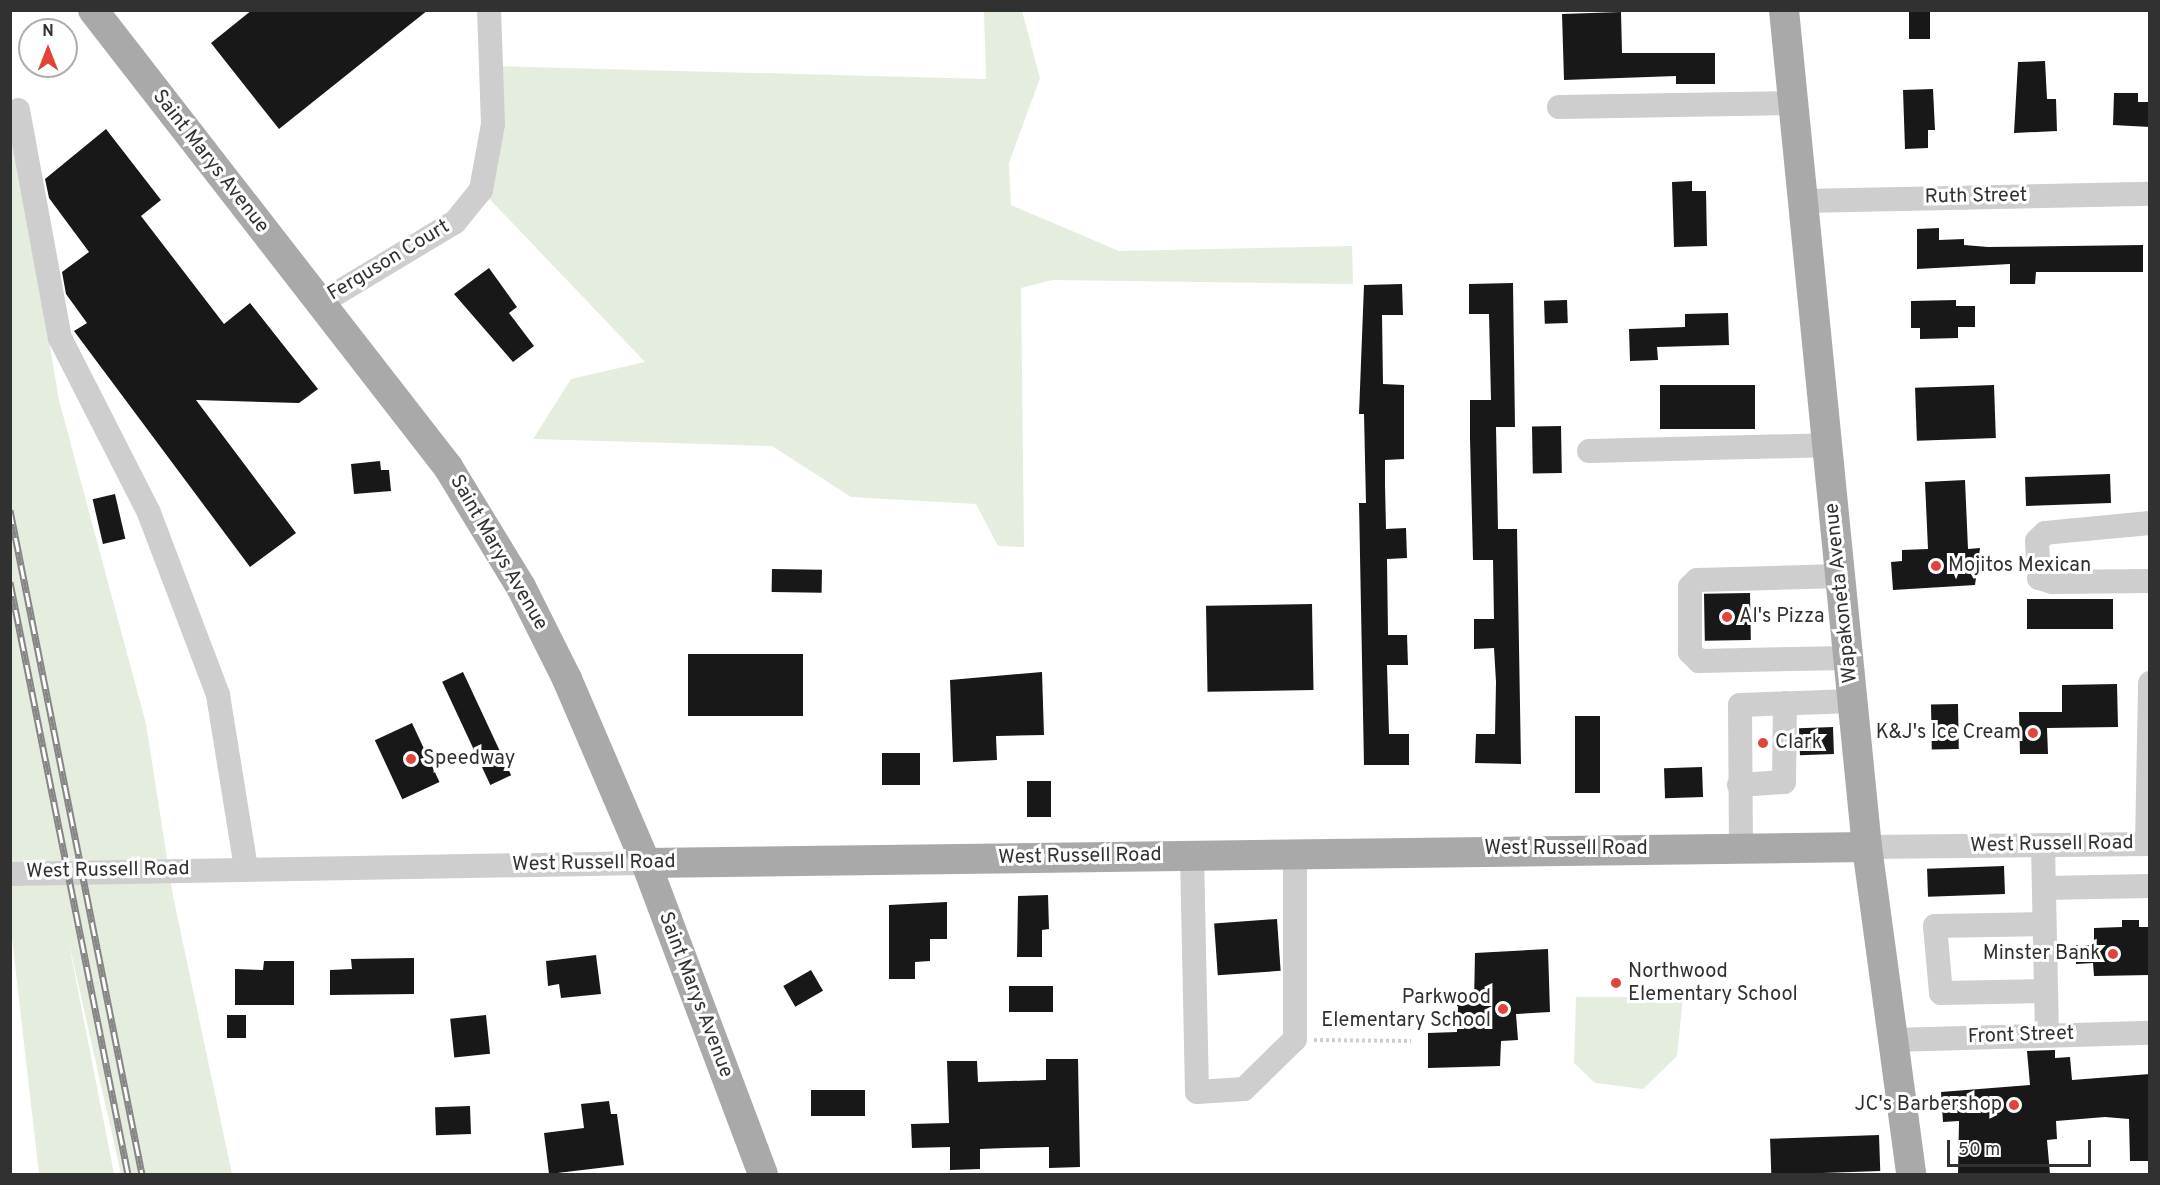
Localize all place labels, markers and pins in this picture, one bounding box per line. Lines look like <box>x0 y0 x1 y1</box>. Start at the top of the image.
place label: Mojitos Mexican <box>1948 554 2091 578</box>
marker: Mojitos Mexican <box>1929 559 1943 573</box>
place label: Al's Pizza <box>1739 605 1825 629</box>
marker: Al's Pizza <box>1720 610 1734 624</box>
place label: K&J's Ice Cream <box>1876 721 2021 745</box>
marker: K&J's Ice Cream <box>2026 726 2040 740</box>
place label: Clark <box>1775 731 1822 755</box>
marker: Clark <box>1756 736 1770 750</box>
place label: Speedway <box>423 747 515 771</box>
marker: Speedway <box>404 752 418 766</box>
place label: Minster Bank <box>1983 942 2101 966</box>
marker: Minster Bank <box>2106 947 2120 961</box>
place label: Northwood Elementary School <box>1628 960 1798 1007</box>
marker: Northwood Elementary School <box>1609 976 1623 990</box>
place label: Parkwood Elementary School <box>1321 986 1491 1033</box>
marker: Parkwood Elementary School <box>1496 1002 1510 1016</box>
place label: JC's Barbershop <box>1855 1093 2002 1117</box>
marker: JC's Barbershop <box>2007 1098 2021 1112</box>

